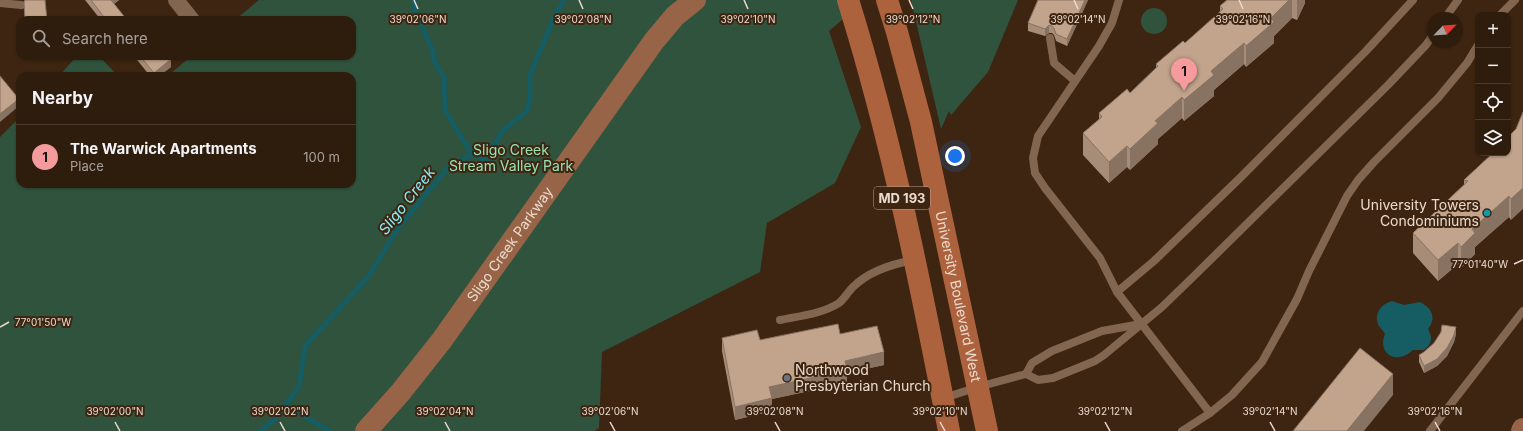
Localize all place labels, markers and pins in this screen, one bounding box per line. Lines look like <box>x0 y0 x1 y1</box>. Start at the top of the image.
pin: 1 <box>1171 58 1197 91</box>
place label: University Towers Condominiums <box>1360 196 1479 229</box>
marker: University Towers Condominiums <box>1482 208 1492 218</box>
place label: Northwood Presbyterian Church <box>795 361 931 394</box>
marker: Northwood Presbyterian Church <box>782 373 792 383</box>

